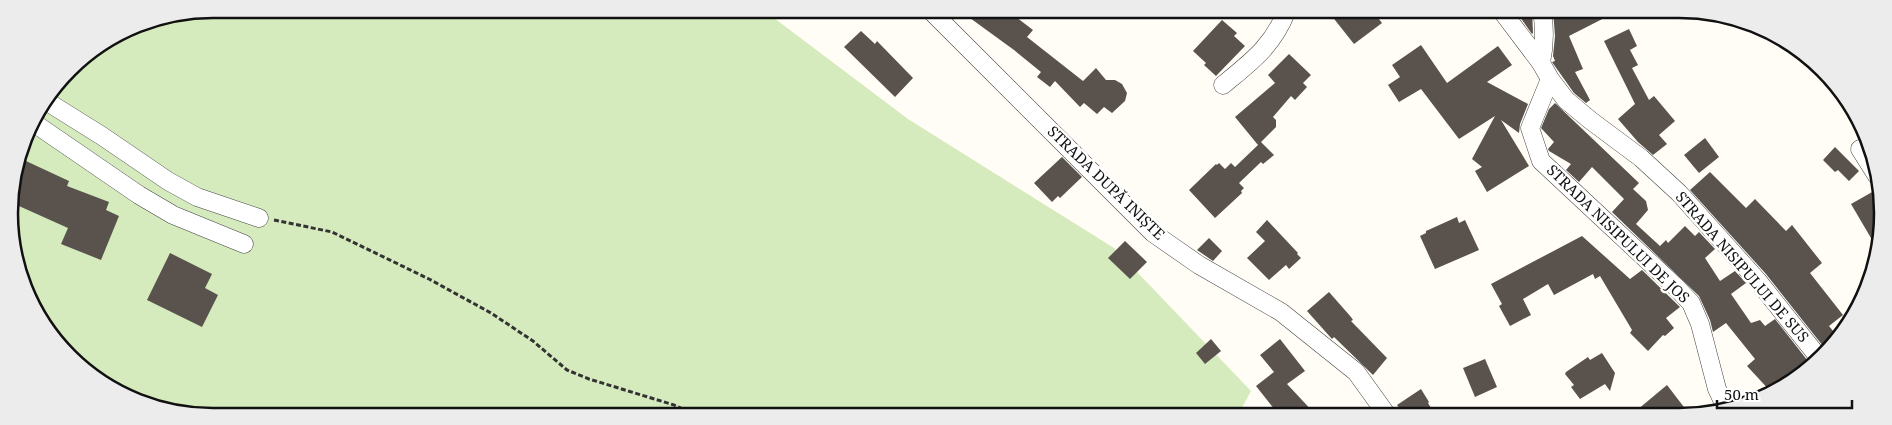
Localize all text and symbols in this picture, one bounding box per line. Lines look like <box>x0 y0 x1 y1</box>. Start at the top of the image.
street label: STRADA DUPĂ INIȘTE <box>1044 121 1170 244</box>
street label: STRADA NISIPULUI DE JOS <box>1543 160 1694 307</box>
street label: STRADA NISIPULUI DE SUS <box>1672 187 1814 346</box>
scale bar <box>1717 378 1852 410</box>
text: 50 m <box>1724 384 1759 404</box>

